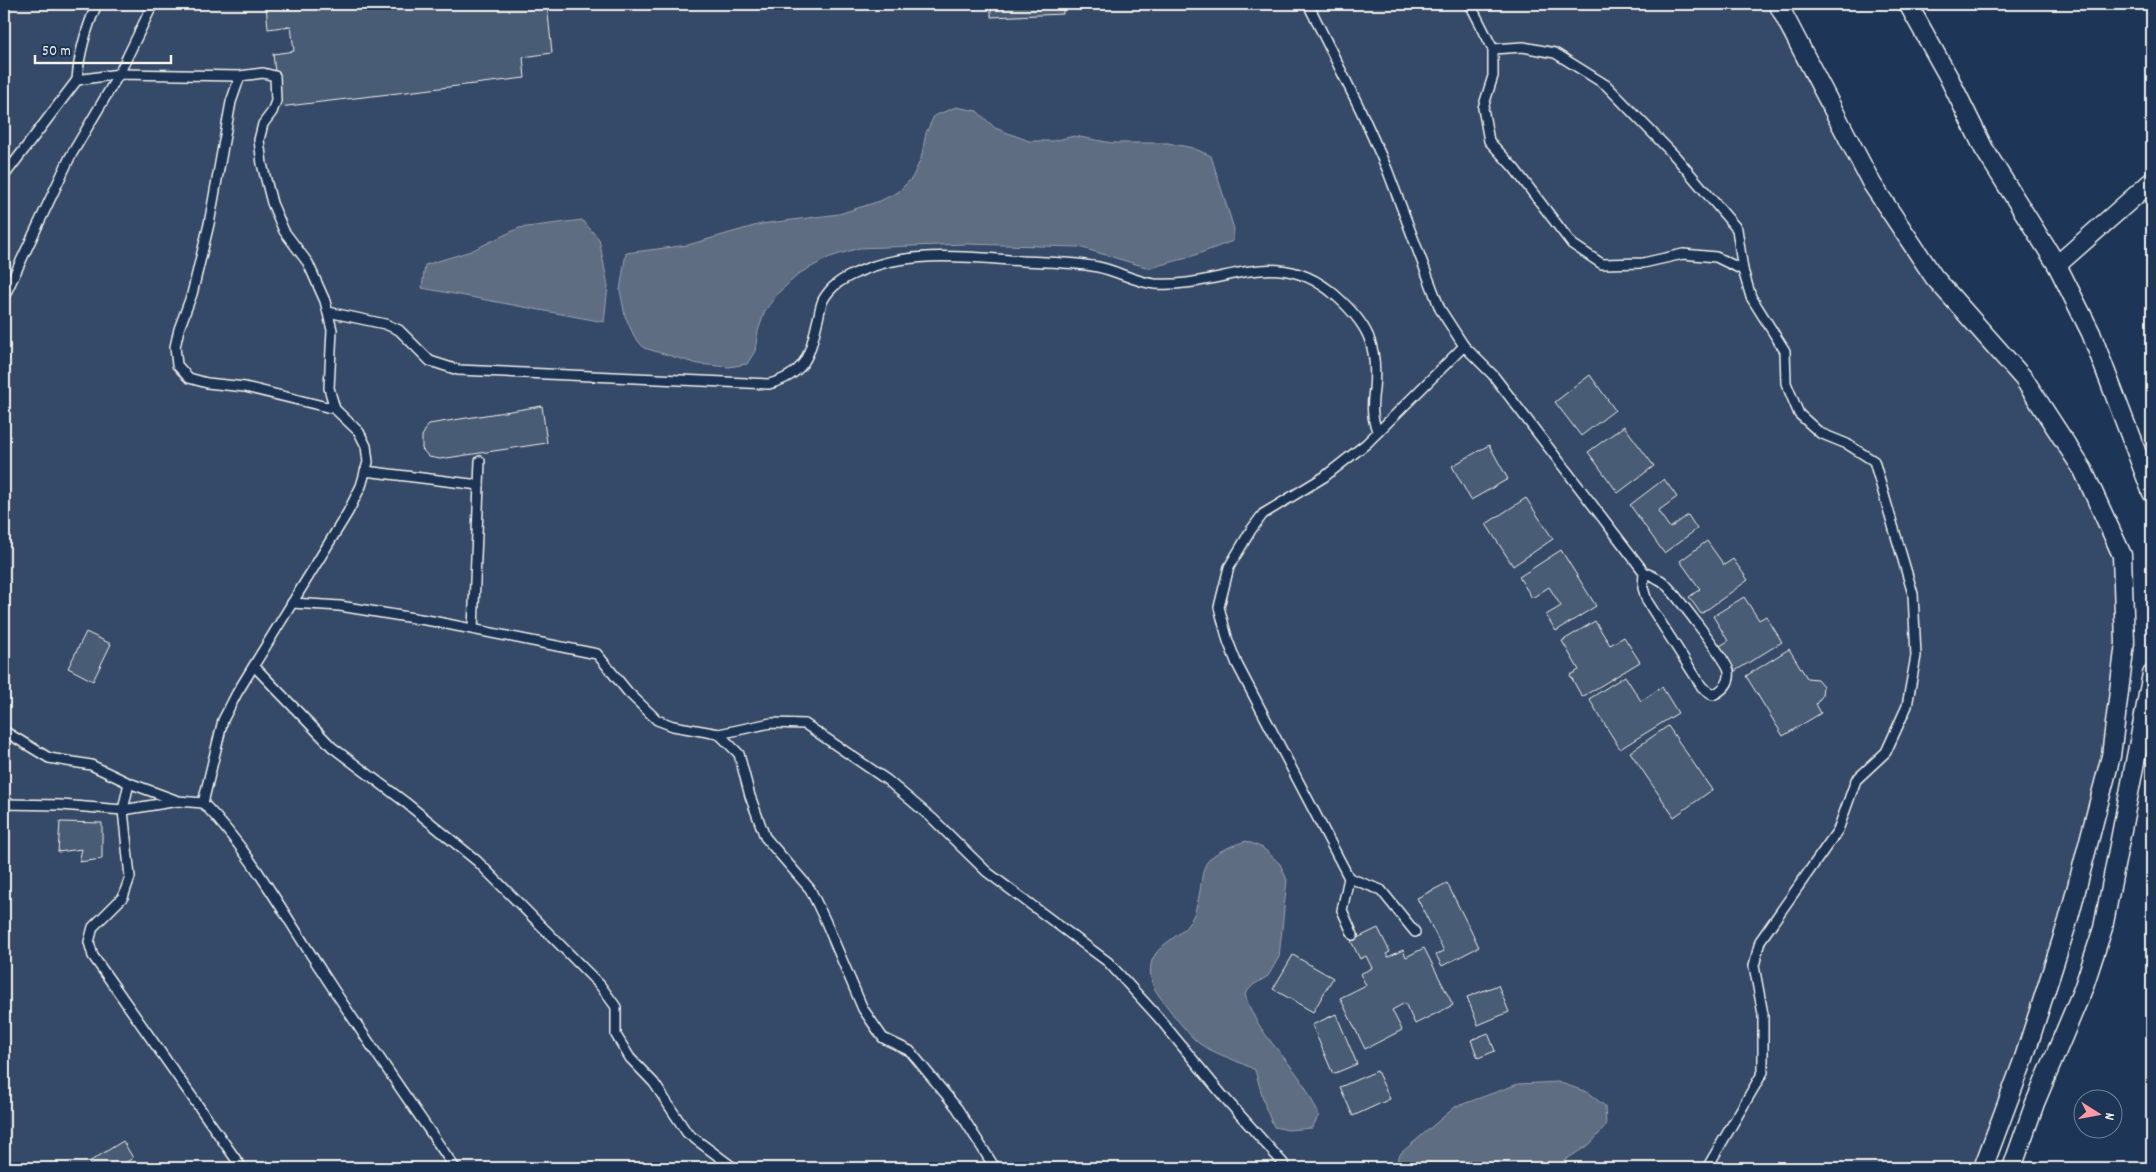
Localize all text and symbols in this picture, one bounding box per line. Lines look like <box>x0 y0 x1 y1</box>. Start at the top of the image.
scale bar <box>35 32 171 64</box>
text: 50 m <box>42 41 71 63</box>
north arrow <box>2074 1090 2124 1140</box>
text: N <box>2098 1111 2119 1121</box>

